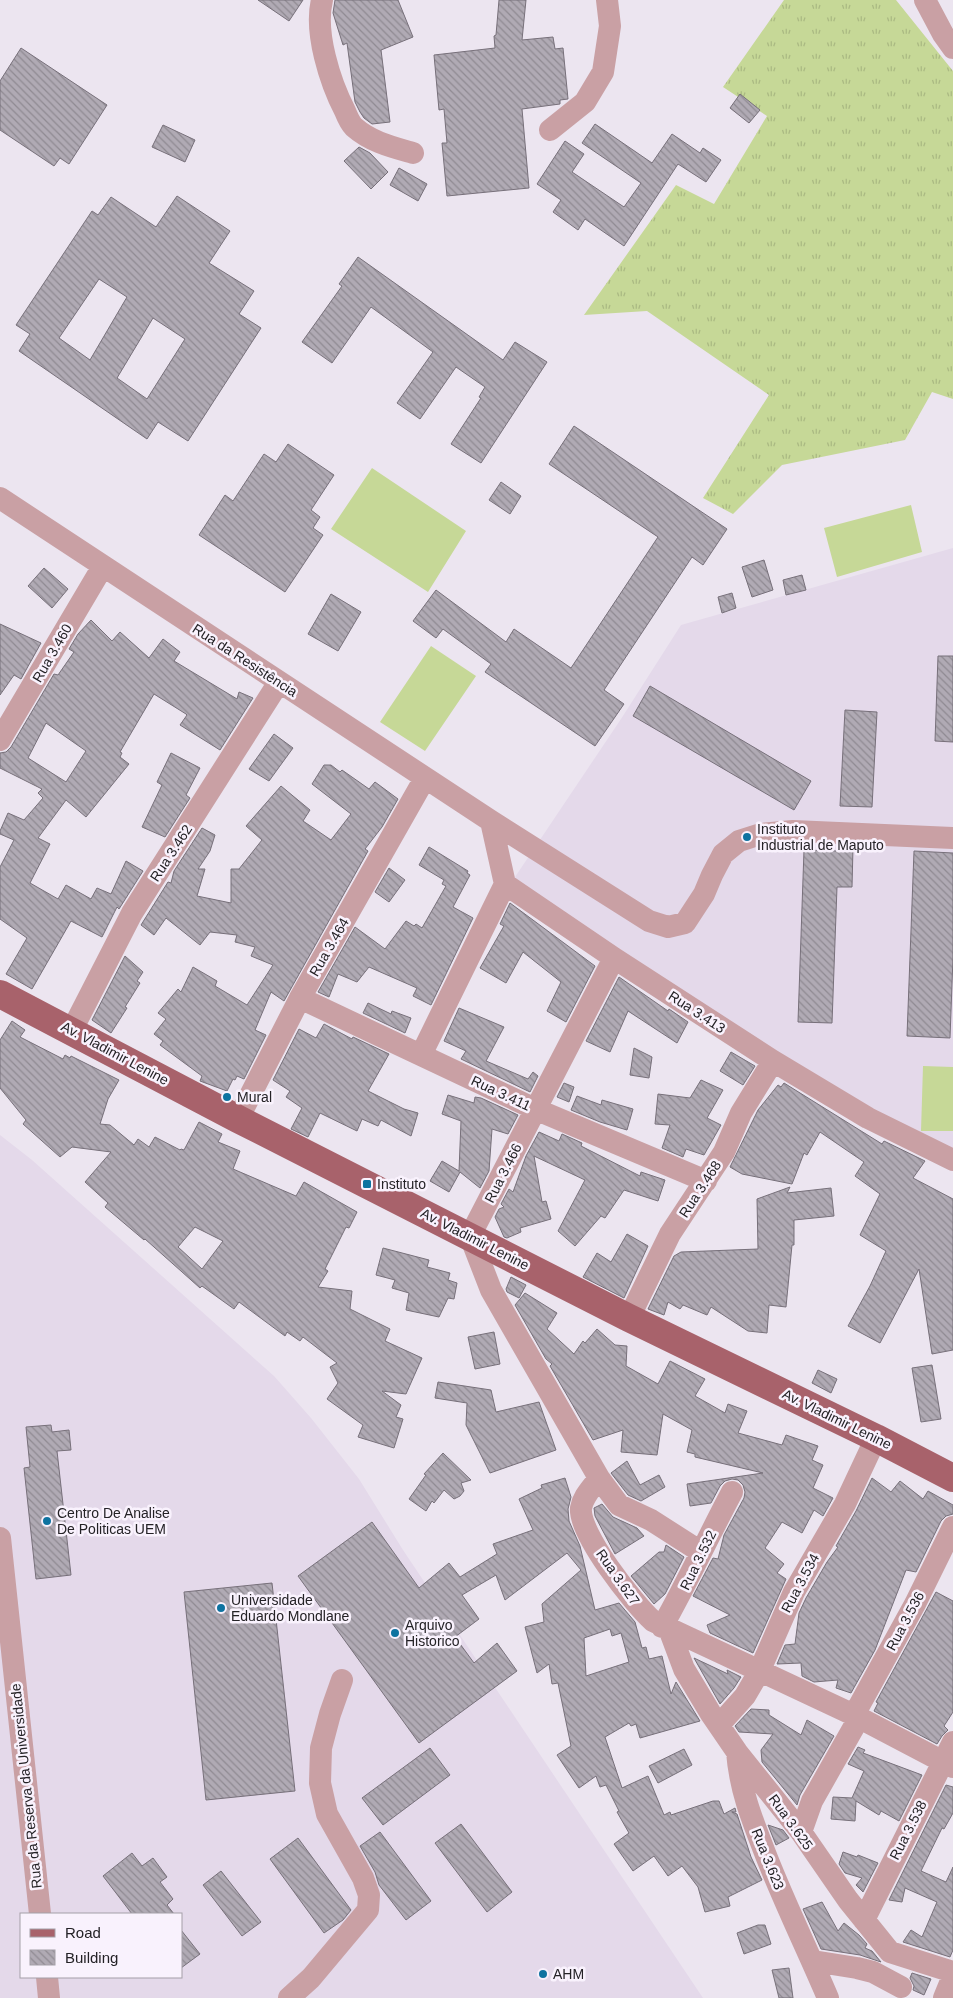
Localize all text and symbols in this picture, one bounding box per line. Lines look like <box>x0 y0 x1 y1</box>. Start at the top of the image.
street label: Rua da Resistência <box>190 620 300 700</box>
street label: Rua 3.460 <box>29 621 75 685</box>
street label: Rua 3.462 <box>147 821 195 884</box>
place label: Instituto Industrial de Maputo <box>757 821 884 853</box>
marker: Instituto Industrial de Maputo <box>741 831 753 843</box>
street label: Rua 3.464 <box>306 915 352 979</box>
street label: Rua 3.413 <box>666 988 729 1036</box>
street label: Av. Vladimir Lenine <box>59 1018 172 1088</box>
street label: Rua 3.411 <box>469 1072 533 1114</box>
place label: Mural <box>237 1089 272 1105</box>
marker: Mural <box>221 1091 233 1103</box>
street label: Rua 3.466 <box>481 1140 525 1205</box>
street label: Rua 3.468 <box>676 1157 724 1220</box>
place label: Instituto <box>377 1176 426 1192</box>
marker: Instituto <box>361 1178 373 1190</box>
street label: Av. Vladimir Lenine <box>418 1205 532 1273</box>
street label: Av. Vladimir Lenine <box>780 1386 894 1452</box>
place label: Centro De Analise De Politicas UEM <box>57 1505 170 1537</box>
marker: Centro De Analise De Politicas UEM <box>41 1515 53 1527</box>
street label: Rua 3.532 <box>677 1527 719 1593</box>
street label: Rua 3.627 <box>593 1546 643 1608</box>
street label: Rua 3.534 <box>778 1551 822 1615</box>
street label: Rua 3.536 <box>883 1589 927 1653</box>
place label: Universidade Eduardo Mondlane <box>231 1592 350 1624</box>
marker: Universidade Eduardo Mondlane <box>215 1602 227 1614</box>
place label: Arquivo Historico <box>405 1617 460 1649</box>
marker: Arquivo Historico <box>389 1627 401 1639</box>
street label: Rua da Reserva da Universidade <box>7 1682 45 1889</box>
street label: Rua 3.625 <box>766 1791 817 1853</box>
street label: Rua 3.538 <box>886 1797 930 1862</box>
street label: Rua 3.623 <box>748 1826 788 1892</box>
legend <box>20 1913 182 1978</box>
text: Road <box>65 1924 101 1941</box>
text: Building <box>65 1949 118 1966</box>
place label: AHM <box>553 1966 584 1982</box>
marker: AHM <box>537 1968 549 1980</box>

